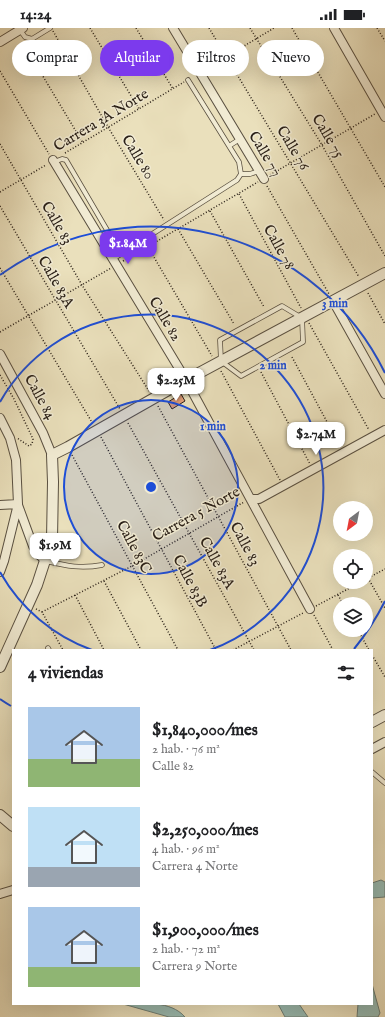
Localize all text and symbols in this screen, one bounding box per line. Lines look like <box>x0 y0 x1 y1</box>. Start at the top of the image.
text: 14:24 <box>20 5 51 24</box>
chip: Comprar <box>12 40 92 76</box>
chip: Alquilar <box>100 40 174 76</box>
chip: Filtros <box>182 40 249 76</box>
chip: Nuevo <box>257 40 324 76</box>
street label: Carrera 3A Norte <box>50 84 152 156</box>
street label: Calle 75 <box>308 111 349 162</box>
street label: Calle 76 <box>272 122 314 174</box>
street label: Calle 77 <box>244 128 286 180</box>
street label: Calle 80 <box>117 131 159 183</box>
street label: Calle 83 <box>37 198 77 248</box>
street label: Calle 78 <box>259 221 299 273</box>
pin: $1.84M <box>95 231 161 265</box>
text: $1.84M <box>109 235 147 252</box>
street label: Calle 83A <box>33 253 79 312</box>
street label: Calle 82 <box>144 293 186 345</box>
text: 3 min <box>322 296 349 311</box>
text: 2 min <box>259 358 287 373</box>
pin: $2.25M <box>143 368 209 402</box>
street label: Calle 84 <box>20 371 60 423</box>
text: $2.25M <box>156 372 196 389</box>
text: 1 min <box>200 419 227 434</box>
pin: $2.74M <box>283 422 349 456</box>
text: $2.74M <box>296 426 336 443</box>
centre of rings <box>144 480 158 494</box>
street label: Carrera 5 Norte <box>149 482 243 546</box>
north arrow <box>333 501 373 541</box>
map controls <box>333 501 373 637</box>
street label: Calle 83C <box>112 517 156 577</box>
street label: Calle 83 <box>226 519 264 569</box>
pin: $1.9M <box>27 533 83 567</box>
street label: Calle 83A <box>195 533 240 593</box>
text: $1.9M <box>39 537 71 554</box>
button: locate <box>333 549 373 589</box>
street label: Calle 83B <box>168 551 212 611</box>
button: layers <box>333 597 373 637</box>
icon: filters <box>335 662 357 684</box>
text: 4 viviendas <box>28 663 103 684</box>
text: $1,840,000/mes <box>152 720 258 741</box>
icon: home <box>60 723 108 771</box>
text: 2 hab. · 76 m² <box>152 741 220 758</box>
text: Calle 82 <box>152 758 194 775</box>
text: $2,250,000/mes <box>152 820 259 841</box>
icon: home <box>60 823 108 871</box>
text: 4 hab. · 96 m² <box>152 841 220 858</box>
text: Carrera 4 Norte <box>152 858 238 875</box>
text: $1,900,000/mes <box>152 920 259 941</box>
icon: home <box>60 923 108 971</box>
text: 2 hab. · 72 m² <box>152 941 220 958</box>
text: Carrera 9 Norte <box>152 958 237 975</box>

